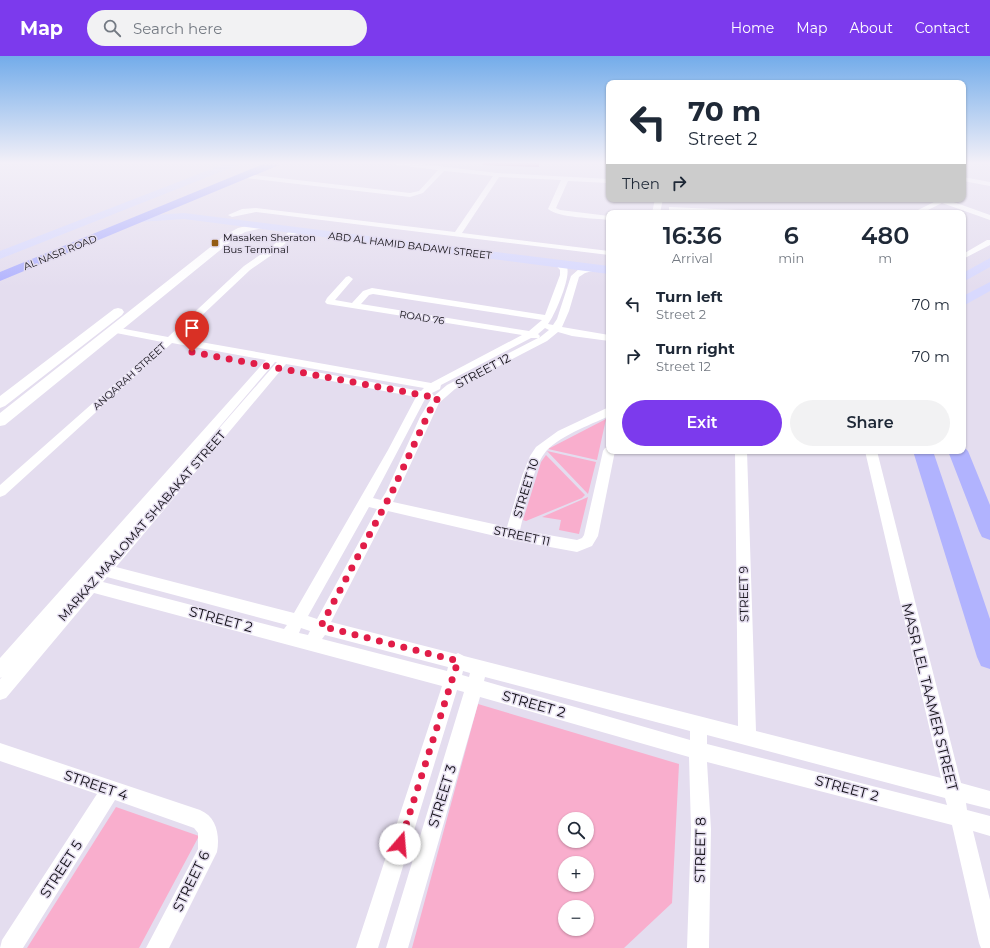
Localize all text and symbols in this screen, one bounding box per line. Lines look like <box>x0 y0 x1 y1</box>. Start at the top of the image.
search box <box>87 10 367 46</box>
text: Map <box>20 17 63 40</box>
icon: search <box>101 17 123 39</box>
text: Search here <box>133 19 222 38</box>
text: Home <box>731 19 774 37</box>
text: Map <box>796 19 827 37</box>
text: About <box>849 19 893 37</box>
text: Contact <box>915 19 970 37</box>
text: 70 m <box>688 94 761 128</box>
icon: left <box>622 96 674 148</box>
text: Street 2 <box>688 128 757 150</box>
icon: right <box>668 172 690 194</box>
text: Then <box>622 174 660 193</box>
text: 16:36 <box>663 221 722 250</box>
text: 6 <box>784 221 799 250</box>
text: 480 <box>861 221 909 250</box>
street label: ABD AL HAMID BADAWI STREET <box>328 229 493 262</box>
place label: Masaken Sheraton Bus Terminal <box>223 231 316 256</box>
street label: AL NASR ROAD <box>22 232 99 273</box>
marker: Masaken Sheraton Bus Terminal <box>210 238 220 248</box>
text: Arrival <box>672 250 713 266</box>
text: min <box>778 250 804 266</box>
text: m <box>878 250 892 266</box>
text: Turn left <box>656 287 723 306</box>
icon: left <box>622 293 644 315</box>
text: 70 m <box>912 295 950 314</box>
text: Street 2 <box>656 306 706 322</box>
street label: ROAD 76 <box>399 308 445 327</box>
pin <box>175 311 209 352</box>
icon: arrive <box>181 317 203 339</box>
text: Turn right <box>656 339 735 358</box>
street label: ANQARAH STREET <box>90 340 169 413</box>
icon: right <box>622 345 644 367</box>
text: 70 m <box>912 347 950 366</box>
street label: STREET 12 <box>453 350 513 391</box>
text: Street 12 <box>656 358 711 374</box>
button: Exit <box>622 400 782 446</box>
button: Share <box>790 400 950 446</box>
street label: MARKAZ MAALOMAT SHABAKAT STREET <box>55 427 229 624</box>
street label: STREET 10 <box>509 456 542 519</box>
street label: STREET 11 <box>492 522 552 549</box>
street label: STREET 9 <box>736 566 751 622</box>
street label: MASR LEL TAAMER STREET <box>898 601 962 793</box>
street label: STREET 2 <box>187 602 255 636</box>
street label: STREET 2 <box>500 686 568 722</box>
street label: STREET 3 <box>424 762 460 830</box>
street label: STREET 4 <box>62 766 131 805</box>
street label: STREET 2 <box>813 771 881 805</box>
map controls <box>558 812 594 936</box>
button: search <box>558 812 594 848</box>
street label: STREET 8 <box>690 817 710 883</box>
position arrow <box>379 823 421 865</box>
street label: STREET 5 <box>36 837 86 901</box>
street label: STREET 6 <box>169 847 214 914</box>
button: + <box>558 856 594 892</box>
button: − <box>558 900 594 936</box>

